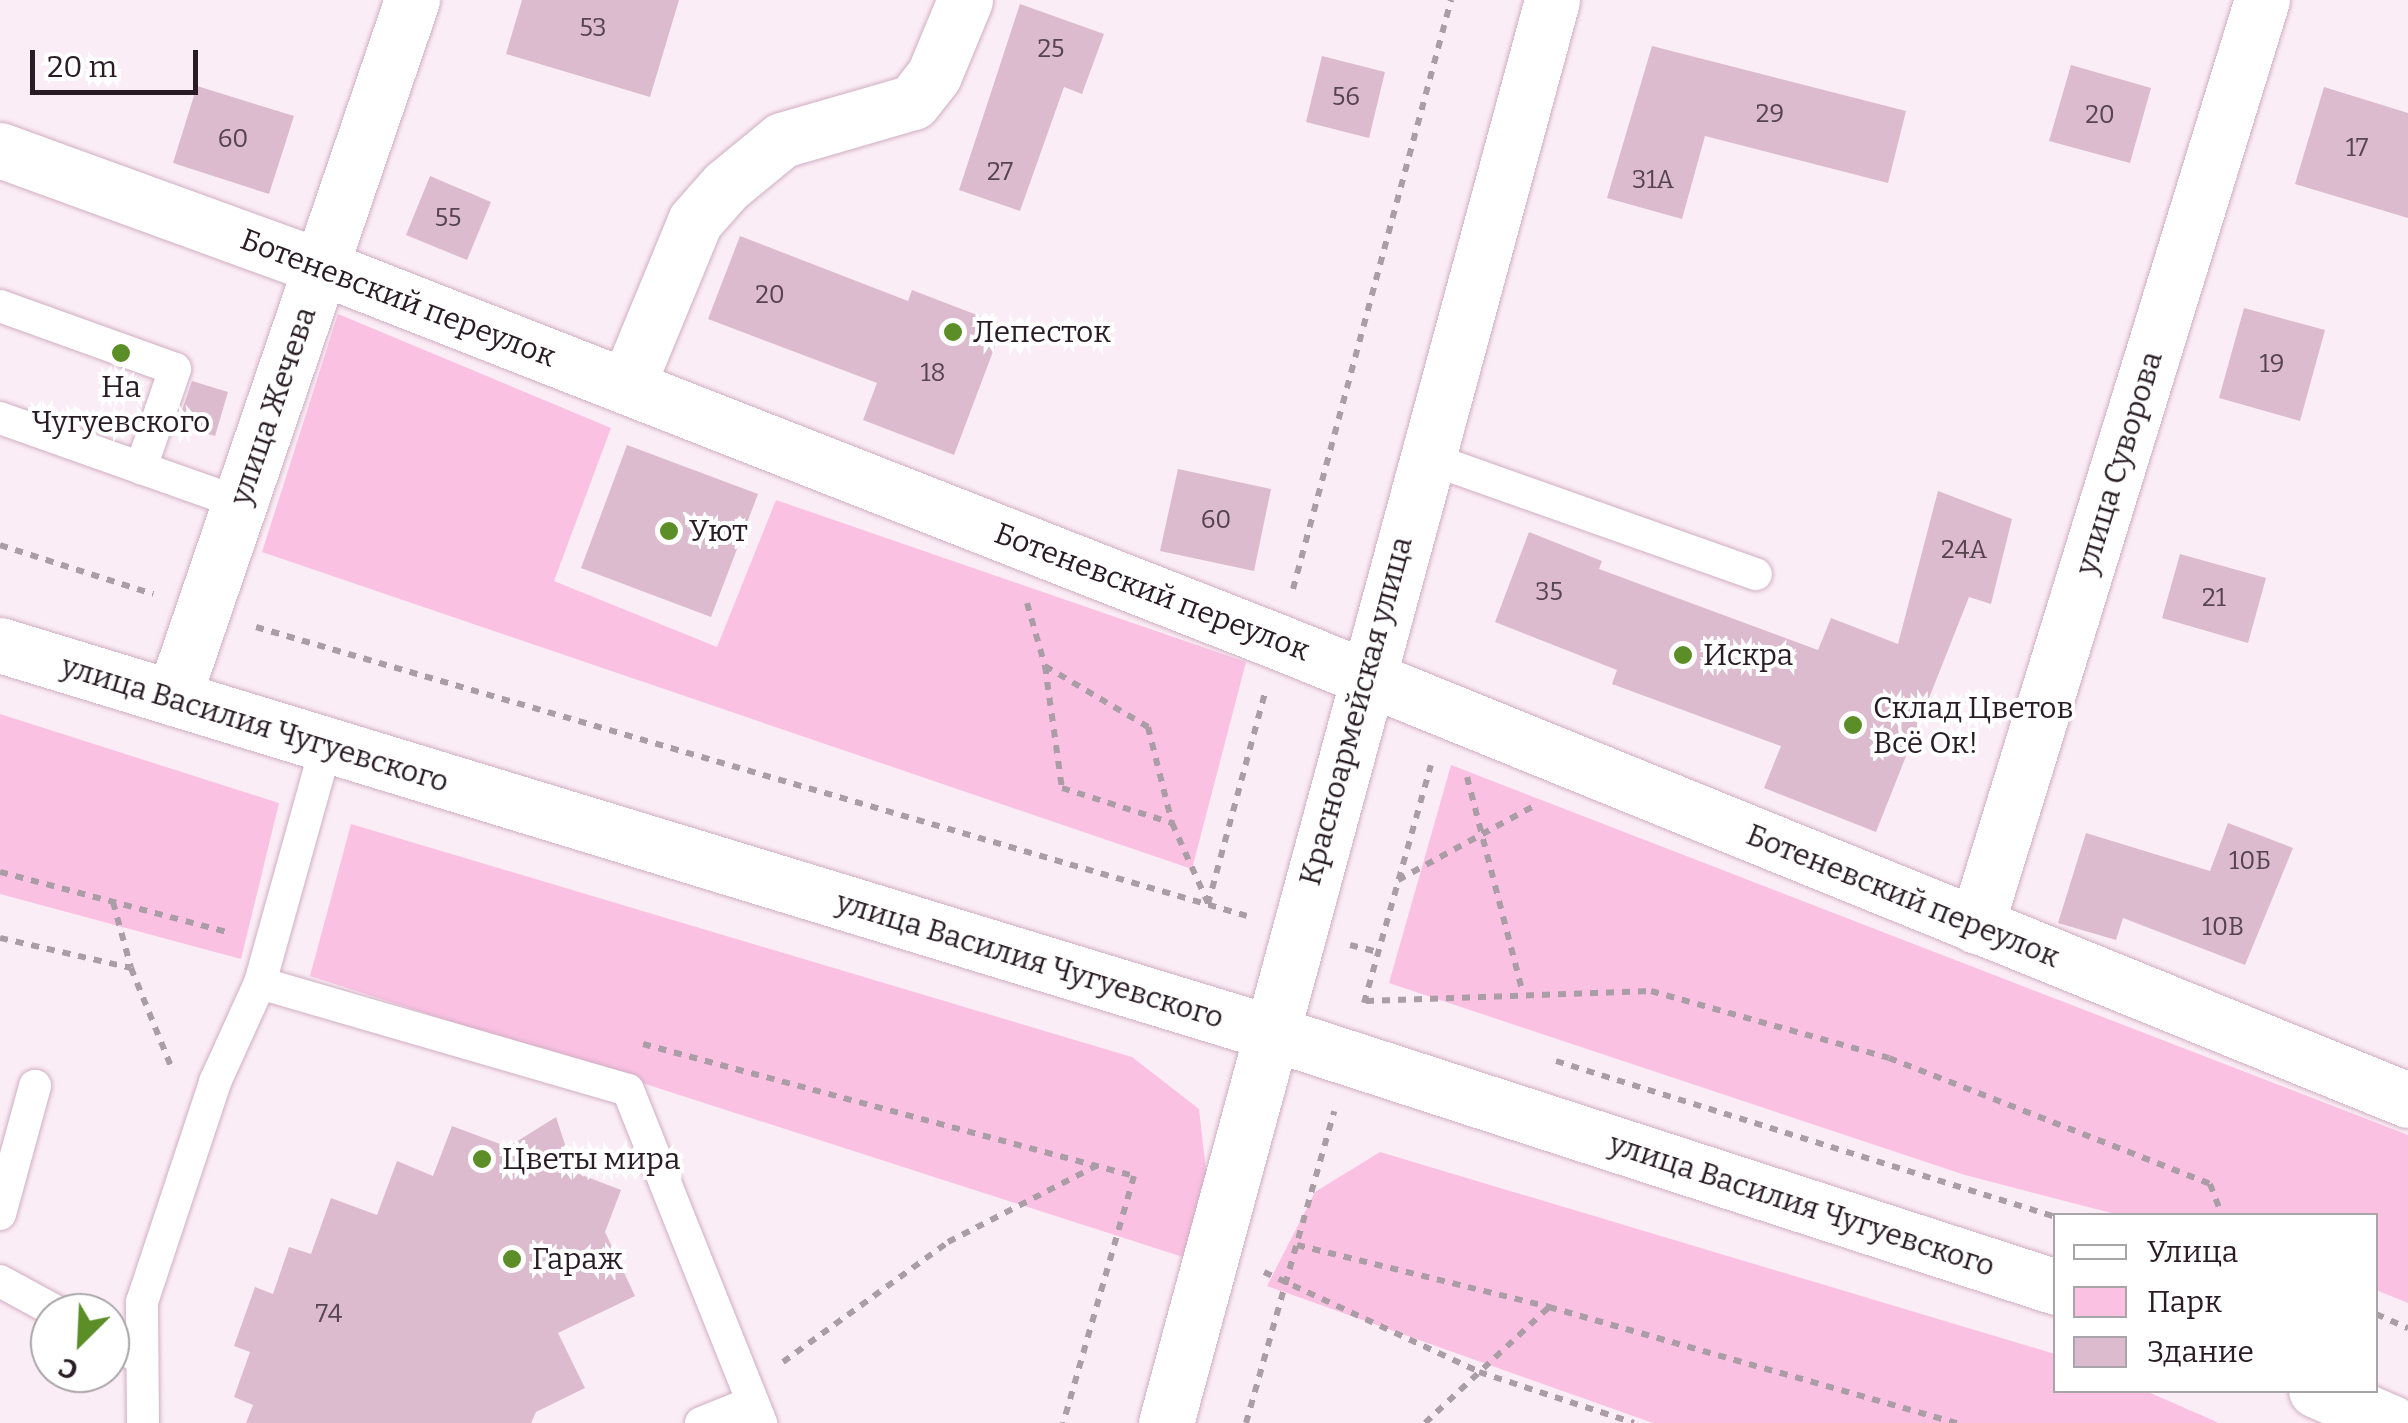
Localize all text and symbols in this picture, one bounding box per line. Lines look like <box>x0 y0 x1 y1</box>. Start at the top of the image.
house number: 53 <box>579 13 607 43</box>
scale bar <box>35 30 202 92</box>
house number: 25 <box>1038 34 1064 64</box>
text: 20 m <box>47 49 117 85</box>
house number: 56 <box>1332 82 1360 112</box>
house number: 29 <box>1756 99 1784 129</box>
house number: 20 <box>2085 100 2115 130</box>
house number: 60 <box>218 124 248 154</box>
house number: 17 <box>2346 133 2368 163</box>
house number: 27 <box>987 157 1013 187</box>
house number: 31А <box>1632 165 1674 195</box>
house number: 55 <box>435 203 461 233</box>
street label: Ботеневский переулок <box>235 221 561 375</box>
house number: 20 <box>755 280 785 310</box>
street label: улица Жечева <box>222 302 324 510</box>
place label: Лепесток <box>973 314 1111 350</box>
marker: Лепесток <box>942 321 964 343</box>
marker: На Чугуевского <box>110 342 132 364</box>
street label: улица Суворова <box>2068 347 2170 579</box>
house number: 19 <box>2260 349 2284 379</box>
house number: 18 <box>920 358 946 388</box>
place label: На Чугуевского <box>32 369 210 440</box>
house number: 60 <box>1201 505 1231 535</box>
place label: Уют <box>689 513 748 549</box>
street label: Ботеневский переулок <box>989 515 1315 669</box>
marker: Уют <box>658 520 680 542</box>
street label: Красноармейская улица <box>1292 533 1420 889</box>
house number: 24А <box>1941 535 1987 565</box>
house number: 35 <box>1535 577 1563 607</box>
house number: 21 <box>2202 583 2226 613</box>
place label: Искра <box>1703 637 1793 673</box>
marker: Искра <box>1672 644 1694 666</box>
street label: улица Василия Чугуевского <box>57 648 453 800</box>
place label: Склад Цветов Всё Ок! <box>1873 690 2073 760</box>
marker: Склад Цветов Всё Ок! <box>1842 714 1864 736</box>
street label: Ботеневский переулок <box>1741 817 2065 975</box>
house number: 10Б <box>2229 846 2271 876</box>
street label: улица Василия Чугуевского <box>832 884 1228 1036</box>
house number: 10В <box>2202 912 2244 942</box>
street label: улица Василия Чугуевского <box>1605 1126 1999 1284</box>
place label: Цветы мира <box>502 1141 680 1177</box>
marker: Цветы мира <box>471 1148 493 1170</box>
legend <box>2053 1213 2378 1393</box>
text: Улица <box>2147 1234 2238 1270</box>
place label: Гараж <box>532 1241 623 1277</box>
marker: Гараж <box>501 1248 523 1270</box>
text: Парк <box>2147 1284 2222 1320</box>
north arrow <box>30 1293 130 1393</box>
house number: 74 <box>316 1299 342 1329</box>
text: Здание <box>2147 1334 2254 1370</box>
text: С <box>54 1350 83 1388</box>

